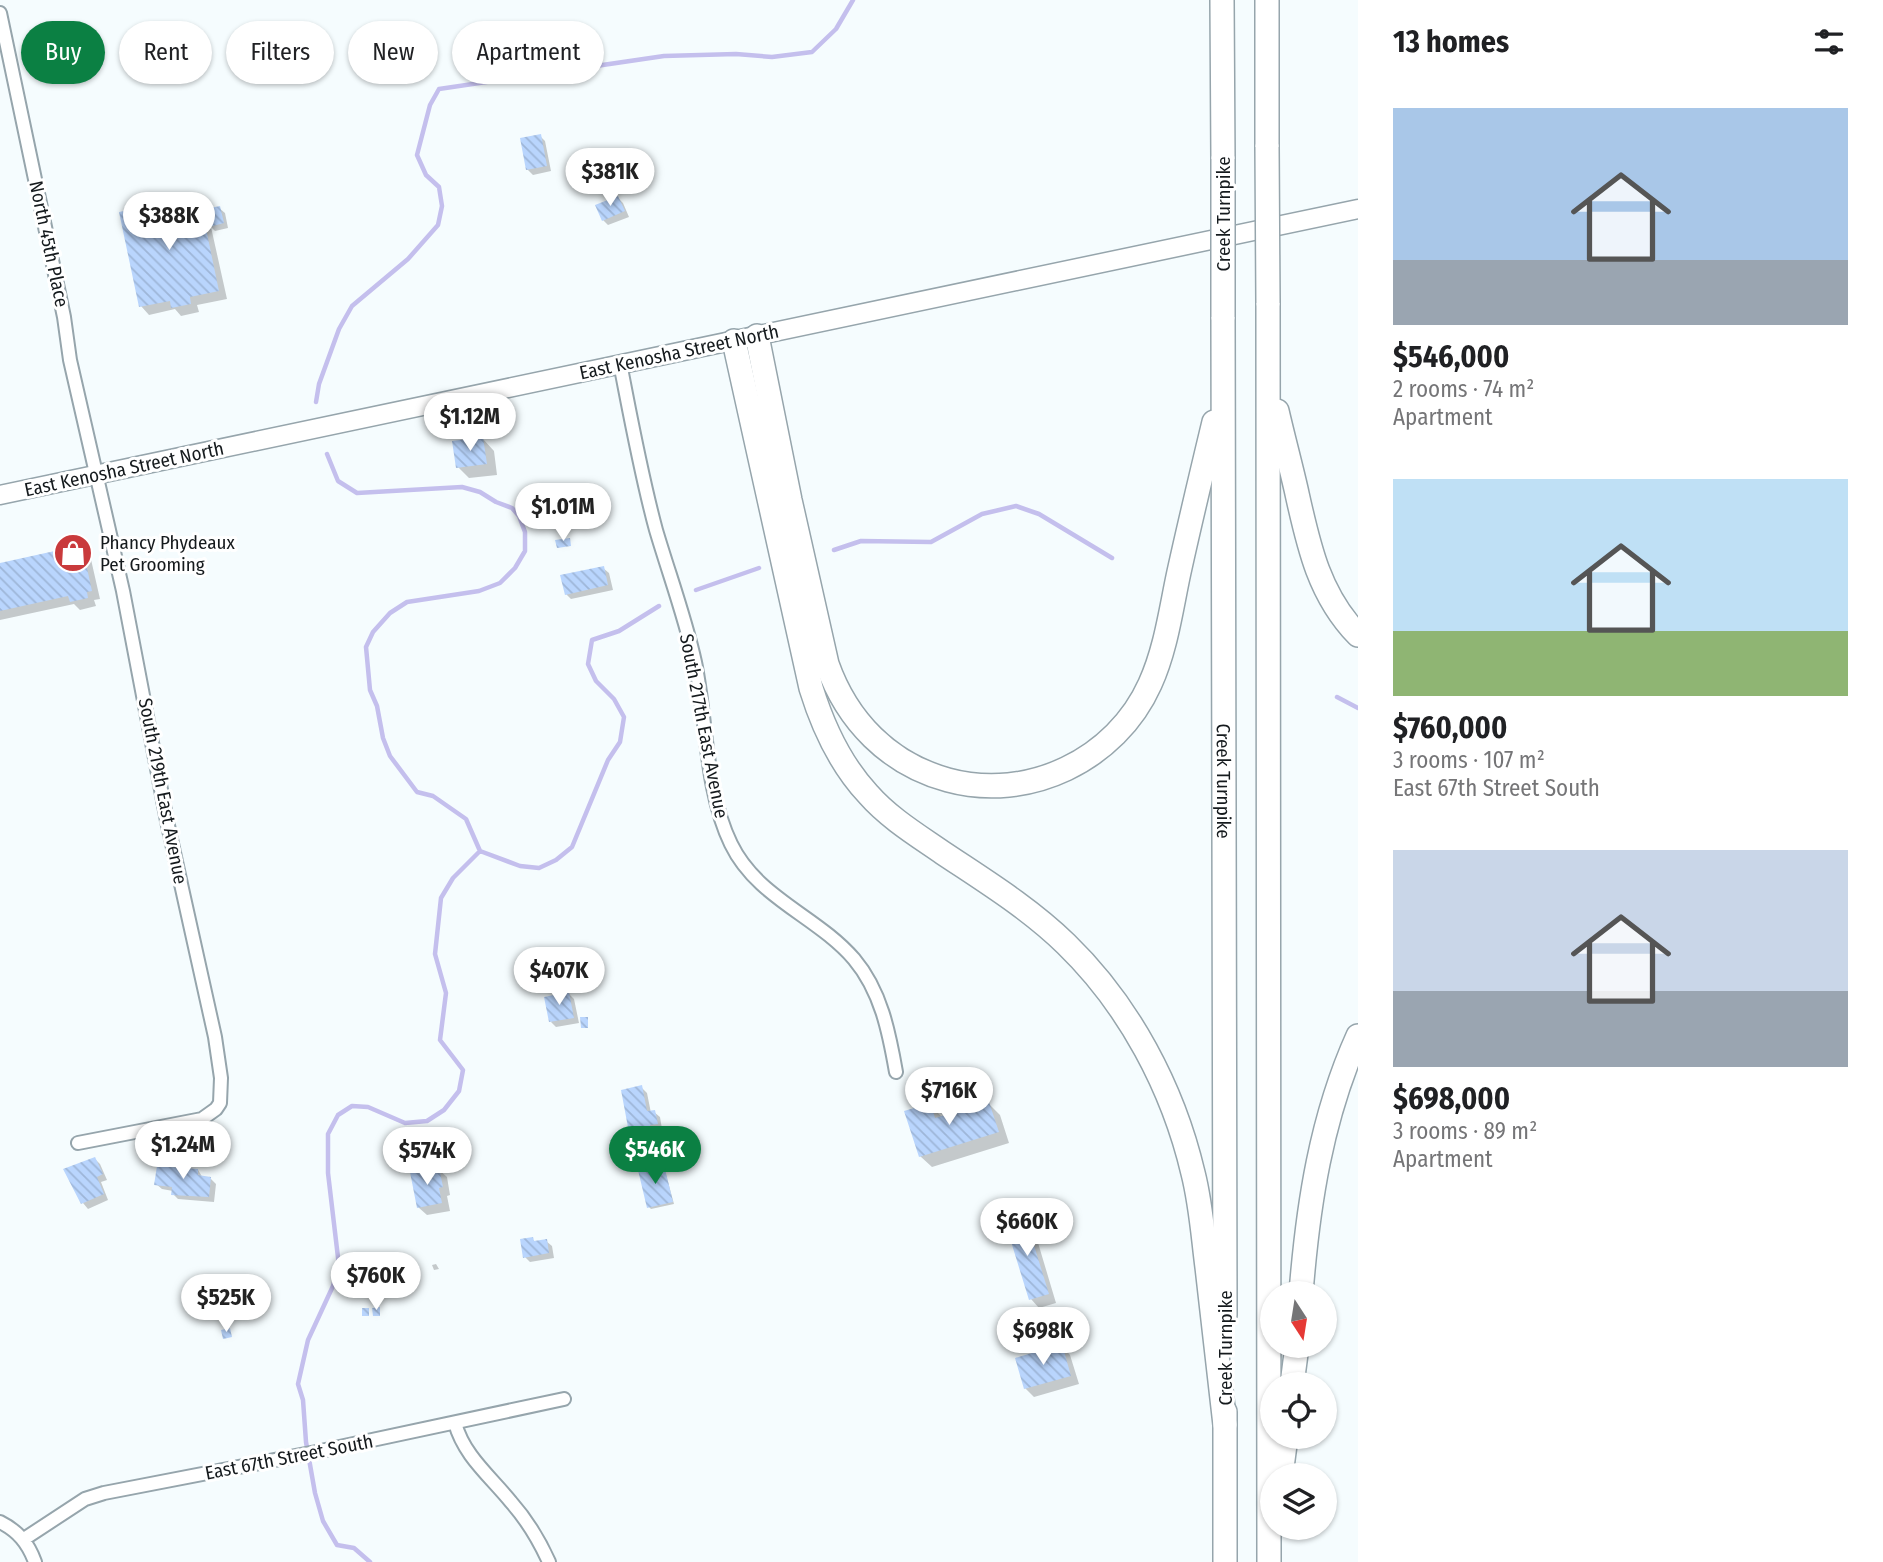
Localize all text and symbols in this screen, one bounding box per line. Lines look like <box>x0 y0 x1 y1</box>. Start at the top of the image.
chip: Buy <box>21 21 105 84</box>
chip: Rent <box>119 21 212 84</box>
chip: Filters <box>226 21 334 84</box>
chip: New <box>348 21 438 84</box>
chip: Apartment <box>452 21 604 84</box>
icon: filters <box>1810 23 1848 61</box>
text: 13 homes <box>1393 24 1509 60</box>
pin: $381K <box>561 148 659 208</box>
icon: home <box>1558 154 1684 280</box>
street label: Creek Turnpike <box>1212 156 1235 272</box>
text: $381K <box>581 157 639 185</box>
street label: North 45th Place <box>24 179 74 309</box>
pin: $388K <box>120 192 218 252</box>
text: $388K <box>139 201 199 229</box>
street label: East Kenosha Street North <box>577 320 781 384</box>
text: $546,000 <box>1393 339 1509 375</box>
text: 2 rooms · 74 m² <box>1393 375 1534 403</box>
pin: $1.12M <box>413 393 527 453</box>
text: $1.12M <box>440 402 500 430</box>
text: Apartment <box>1393 403 1493 431</box>
street label: East Kenosha Street North <box>22 437 226 501</box>
pin: $1.01M <box>506 484 620 543</box>
text: $1.01M <box>531 492 595 520</box>
icon: home <box>1558 525 1684 651</box>
place label: Phancy Phydeaux Pet Grooming <box>100 531 235 576</box>
shop icon: Phancy Phydeaux Pet Grooming <box>52 532 94 574</box>
street label: South 217th East Avenue <box>675 632 733 820</box>
street label: South 219th East Avenue <box>134 696 192 886</box>
text: $760,000 <box>1393 710 1507 746</box>
street label: Creek Turnpike <box>1212 723 1236 839</box>
text: 3 rooms · 107 m² <box>1393 746 1545 774</box>
text: East 67th Street South <box>1393 774 1600 802</box>
icon: home <box>1558 896 1684 1022</box>
pin: $407K <box>510 948 608 1007</box>
text: $407K <box>530 956 588 984</box>
pin: $716K <box>900 1068 998 1127</box>
text: $716K <box>921 1076 977 1104</box>
text: $698,000 <box>1393 1081 1510 1117</box>
text: 3 rooms · 89 m² <box>1393 1117 1537 1145</box>
pin: $1.24M <box>126 1122 240 1181</box>
pin: $546K <box>606 1126 704 1186</box>
pin: $574K <box>378 1128 476 1187</box>
text: $1.24M <box>151 1130 215 1158</box>
text: $546K <box>625 1135 685 1163</box>
text: $574K <box>399 1136 455 1164</box>
text: Apartment <box>1393 1145 1493 1173</box>
pin: $660K <box>978 1198 1076 1258</box>
text: $660K <box>996 1207 1058 1235</box>
pin: $760K <box>327 1252 425 1312</box>
text: $760K <box>347 1261 405 1289</box>
pin: $525K <box>177 1274 275 1334</box>
north arrow <box>1260 1281 1337 1358</box>
map controls <box>1260 1281 1337 1540</box>
text: $525K <box>197 1283 255 1311</box>
street label: Creek Turnpike <box>1214 1290 1237 1406</box>
pin: $698K <box>994 1308 1092 1367</box>
text: $698K <box>1013 1316 1073 1344</box>
button: locate <box>1260 1372 1337 1449</box>
street label: East 67th Street South <box>203 1429 375 1485</box>
button: layers <box>1260 1463 1337 1540</box>

